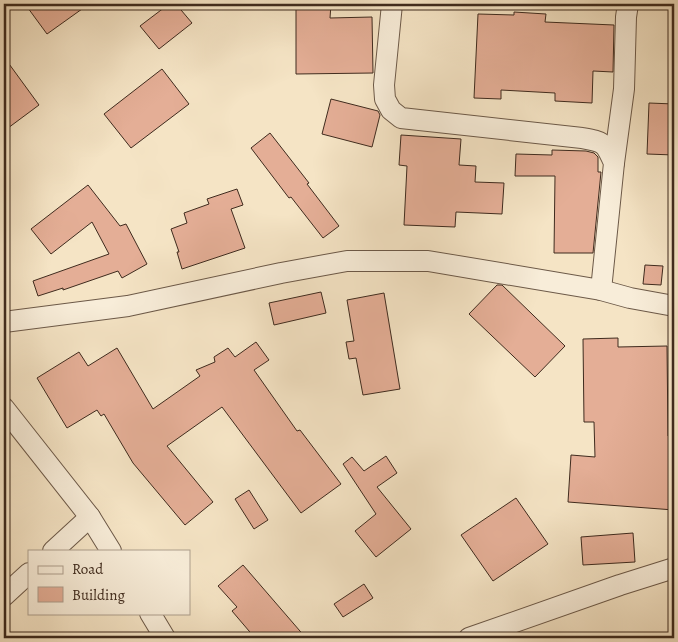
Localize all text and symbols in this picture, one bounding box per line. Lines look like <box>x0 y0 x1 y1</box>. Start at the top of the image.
legend <box>28 550 190 614</box>
text: Road <box>72 559 104 579</box>
text: Building <box>72 585 125 605</box>

